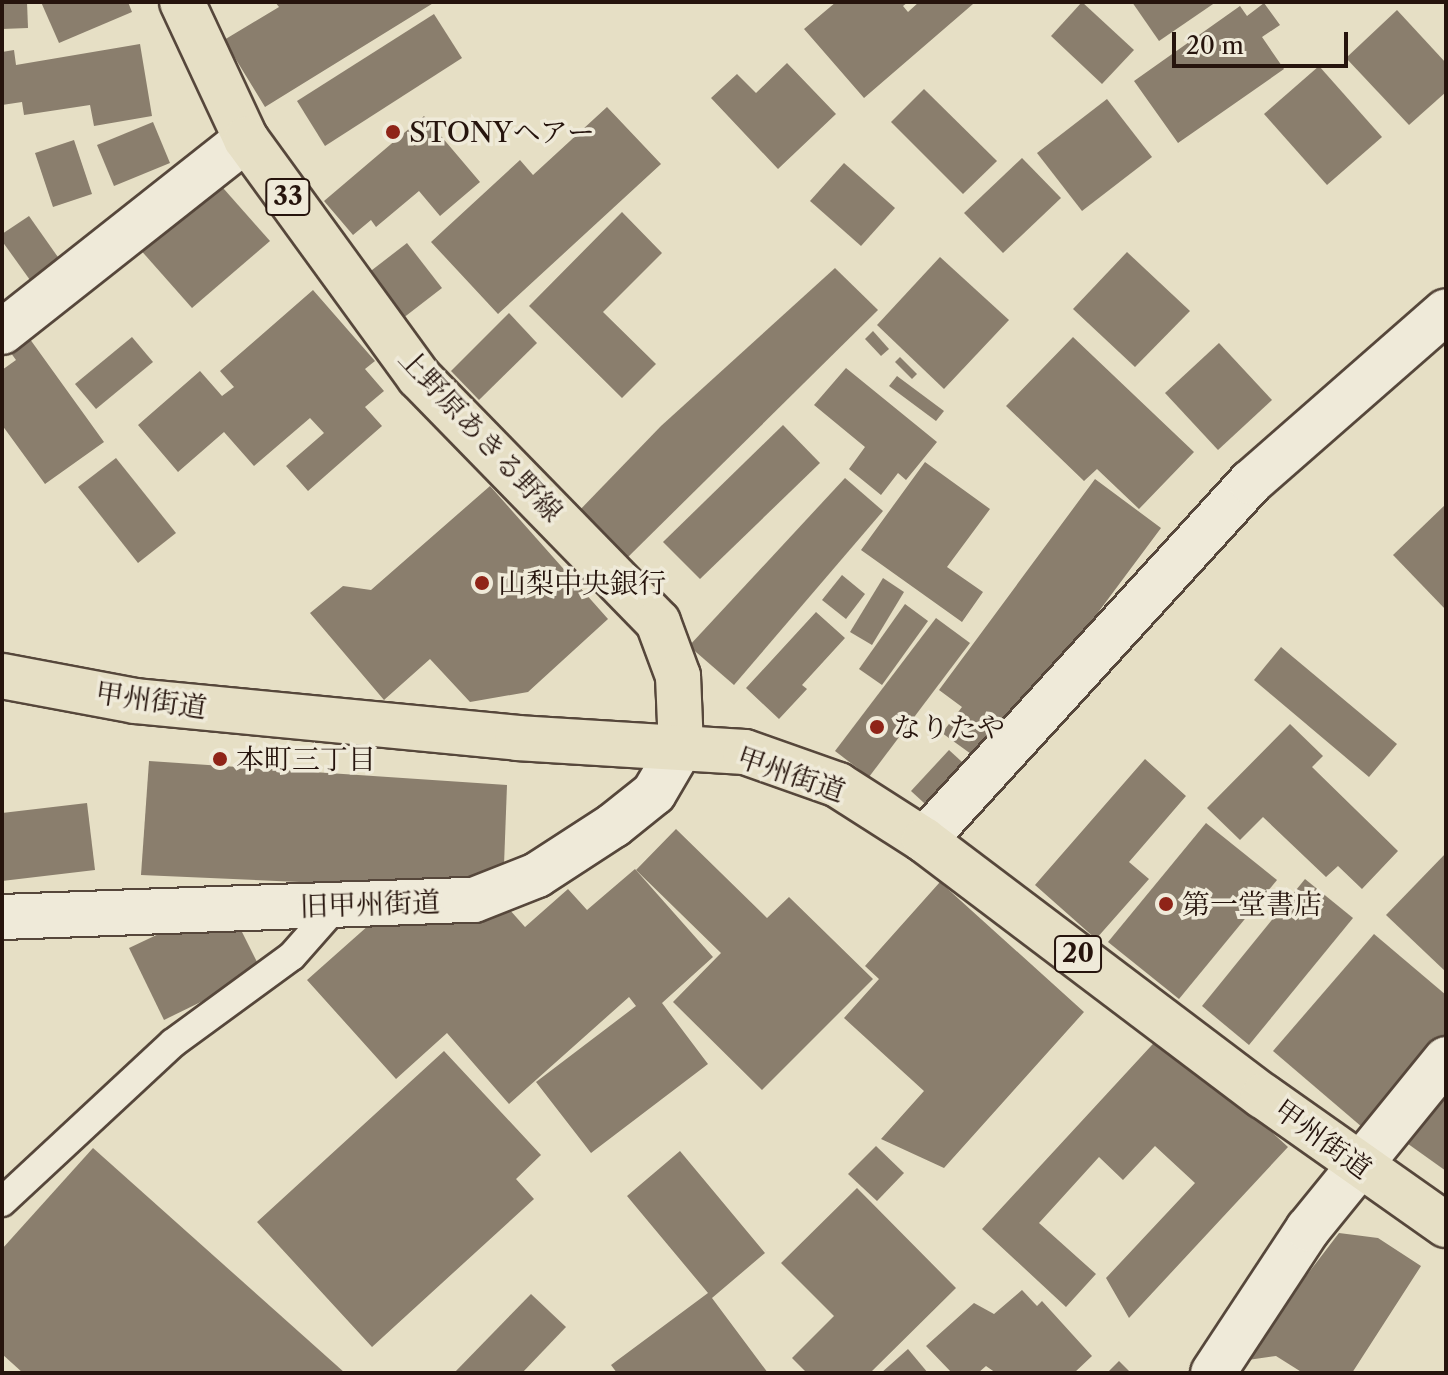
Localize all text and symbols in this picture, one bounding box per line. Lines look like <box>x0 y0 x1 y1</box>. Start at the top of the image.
scale bar <box>1176 16 1352 66</box>
text: 20 m <box>1186 31 1244 60</box>
place label: STONYヘアー <box>409 115 596 149</box>
marker: STONYヘアー <box>384 123 402 141</box>
road number: 33 <box>264 175 312 219</box>
street label: 上野原あきる野線 <box>392 342 570 528</box>
place label: 山梨中央銀行 <box>498 566 666 600</box>
marker: 山梨中央銀行 <box>473 574 491 592</box>
street label: 甲州街道 <box>93 676 209 724</box>
place label: なりたや <box>893 710 1005 744</box>
marker: なりたや <box>868 718 886 736</box>
street label: 甲州街道 <box>733 740 849 808</box>
place label: 本町三丁目 <box>236 742 376 776</box>
marker: 本町三丁目 <box>211 750 229 768</box>
street label: 旧甲州街道 <box>299 885 441 923</box>
place label: 第一堂書店 <box>1182 887 1322 921</box>
marker: 第一堂書店 <box>1157 895 1175 913</box>
road number: 20 <box>1054 932 1102 976</box>
street label: 甲州街道 <box>1268 1092 1378 1186</box>

